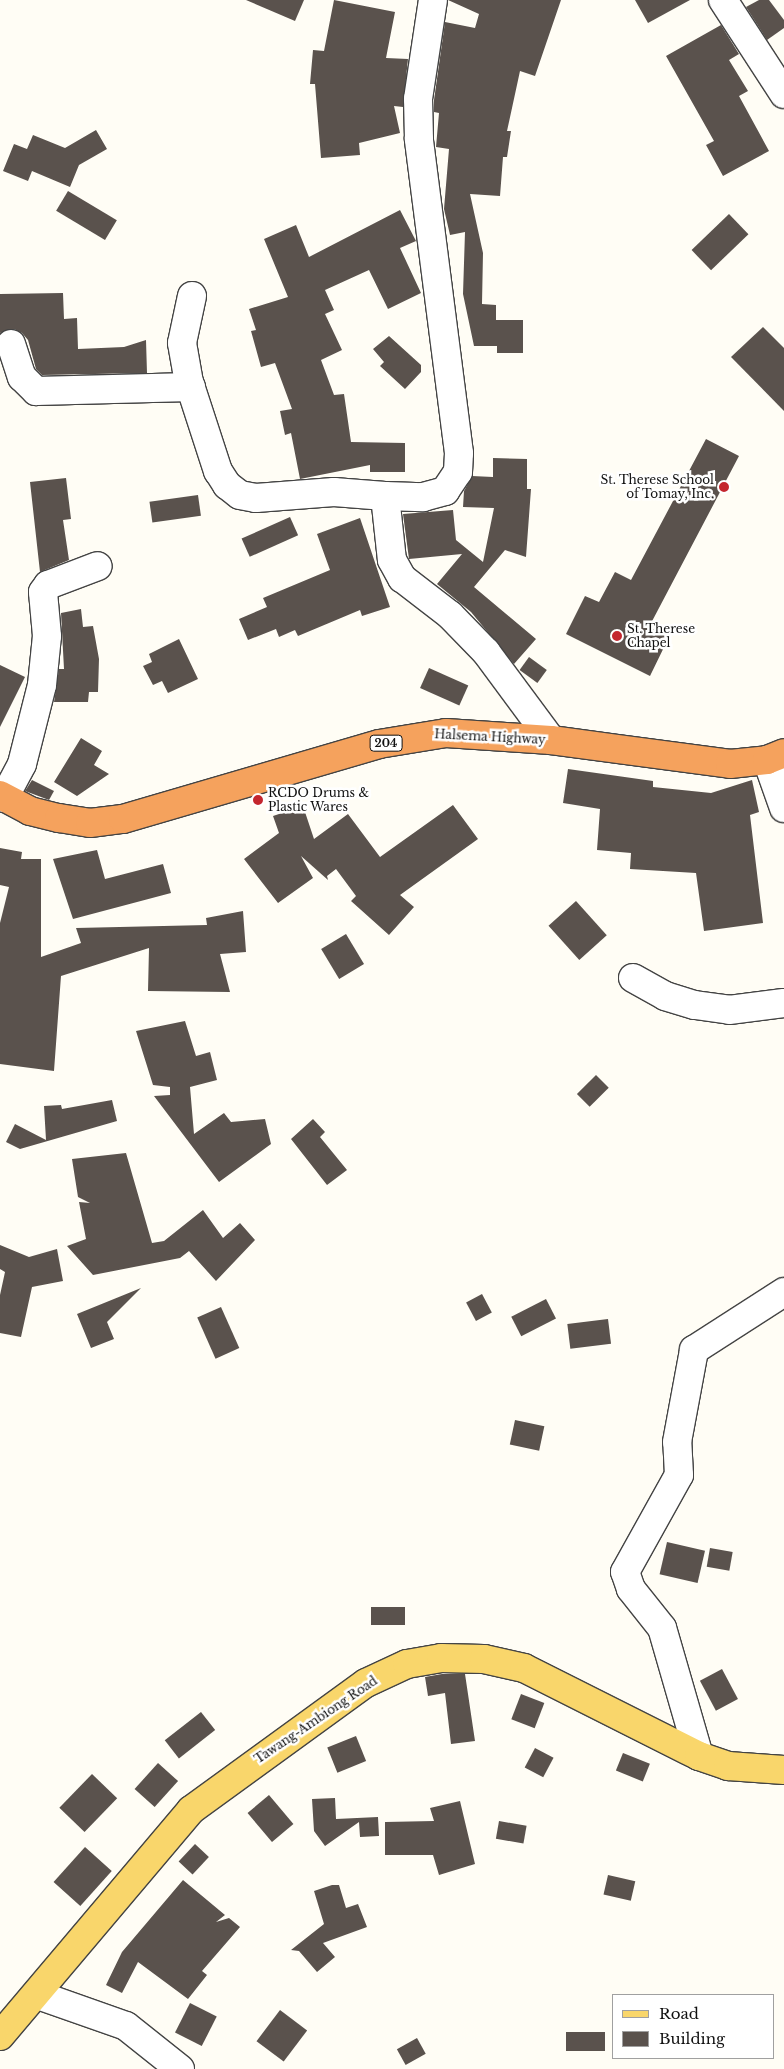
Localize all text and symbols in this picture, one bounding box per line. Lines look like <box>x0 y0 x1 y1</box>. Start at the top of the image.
place label: St. Therese School of Tomay, Inc. <box>600 473 714 501</box>
marker: St. Therese School of Tomay, Inc. <box>718 481 730 493</box>
place label: St. Therese Chapel <box>627 622 695 650</box>
marker: St. Therese Chapel <box>611 630 623 642</box>
street label: Halsema Highway <box>434 727 546 747</box>
road number: 204 <box>368 734 404 751</box>
place label: RCDO Drums & Plastic Wares <box>268 786 369 814</box>
marker: RCDO Drums & Plastic Wares <box>252 794 264 806</box>
street label: Tawang-Ambiong Road <box>252 1673 380 1767</box>
legend <box>612 1994 774 2059</box>
text: Road <box>659 2004 699 2023</box>
text: Building <box>659 2029 725 2048</box>

